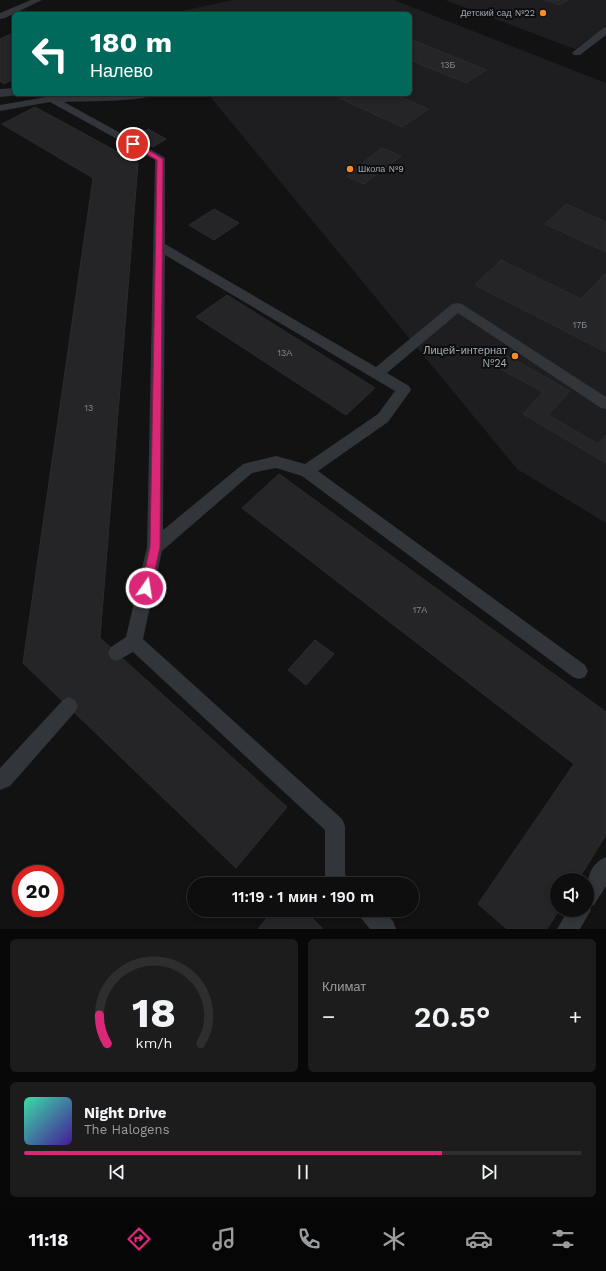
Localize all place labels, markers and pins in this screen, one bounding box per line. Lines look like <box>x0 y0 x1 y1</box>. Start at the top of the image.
place label: Детский сад №22 <box>460 8 535 18</box>
marker: Детский сад №22 <box>538 8 548 18</box>
pin <box>116 127 150 161</box>
marker: Школа №9 <box>345 164 355 174</box>
place label: Школа №9 <box>358 164 404 174</box>
place label: Лицей-интернат №24 <box>423 344 507 370</box>
marker: Лицей-интернат №24 <box>510 351 520 361</box>

